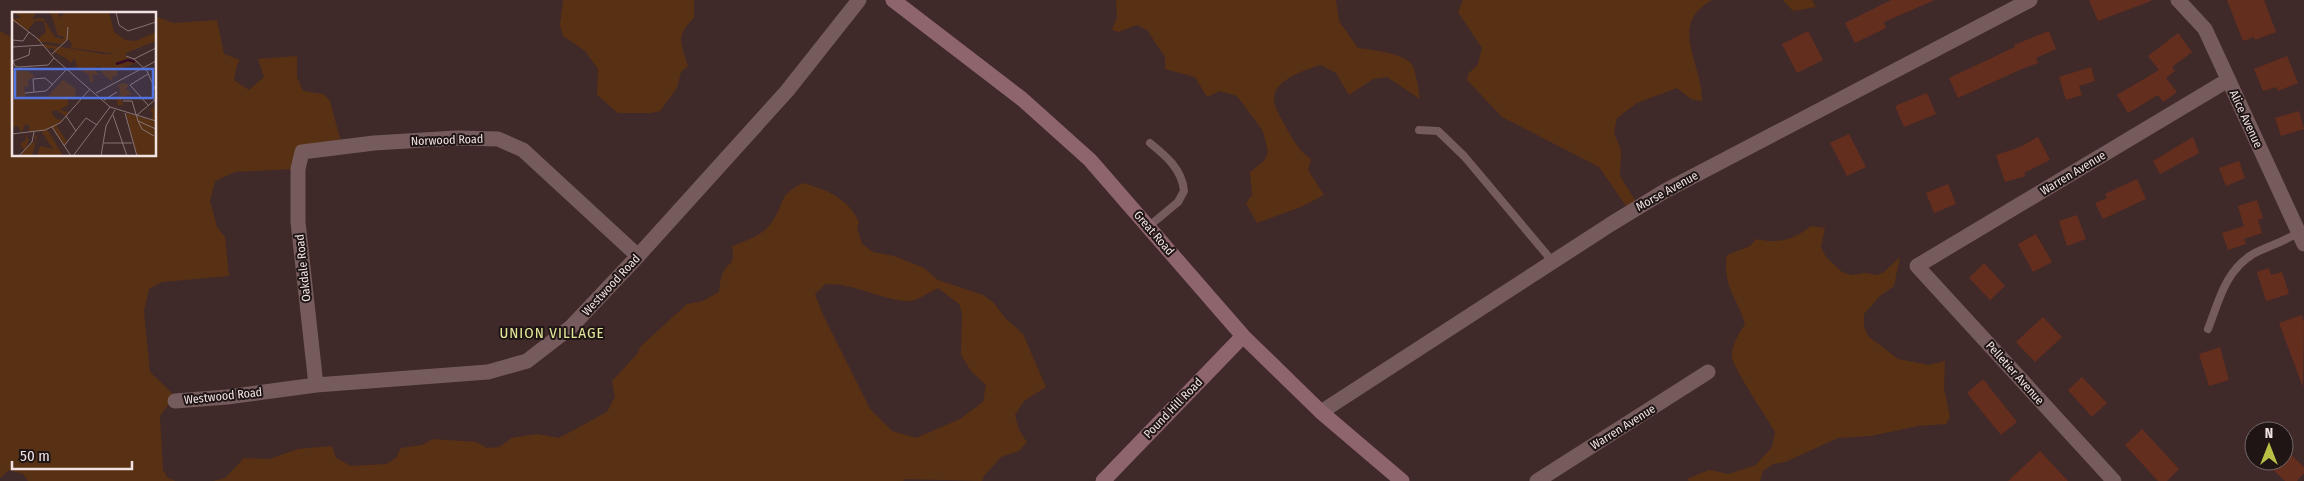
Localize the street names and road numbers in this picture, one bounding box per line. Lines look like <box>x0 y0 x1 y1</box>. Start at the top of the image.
street label: Alice Avenue <box>2227 88 2266 150</box>
street label: Norwood Road <box>411 132 483 148</box>
street label: Warren Avenue <box>2038 148 2108 198</box>
street label: Morse Avenue <box>1634 168 1701 214</box>
street label: Great Road <box>1131 208 1177 258</box>
street label: Oakdale Road <box>292 234 314 302</box>
street label: Westwood Road <box>579 252 643 318</box>
street label: Pelletier Avenue <box>1983 339 2047 407</box>
street label: Pound Hill Road <box>1141 375 1205 441</box>
street label: Westwood Road <box>183 385 263 407</box>
street label: Warren Avenue <box>1588 402 1658 452</box>

